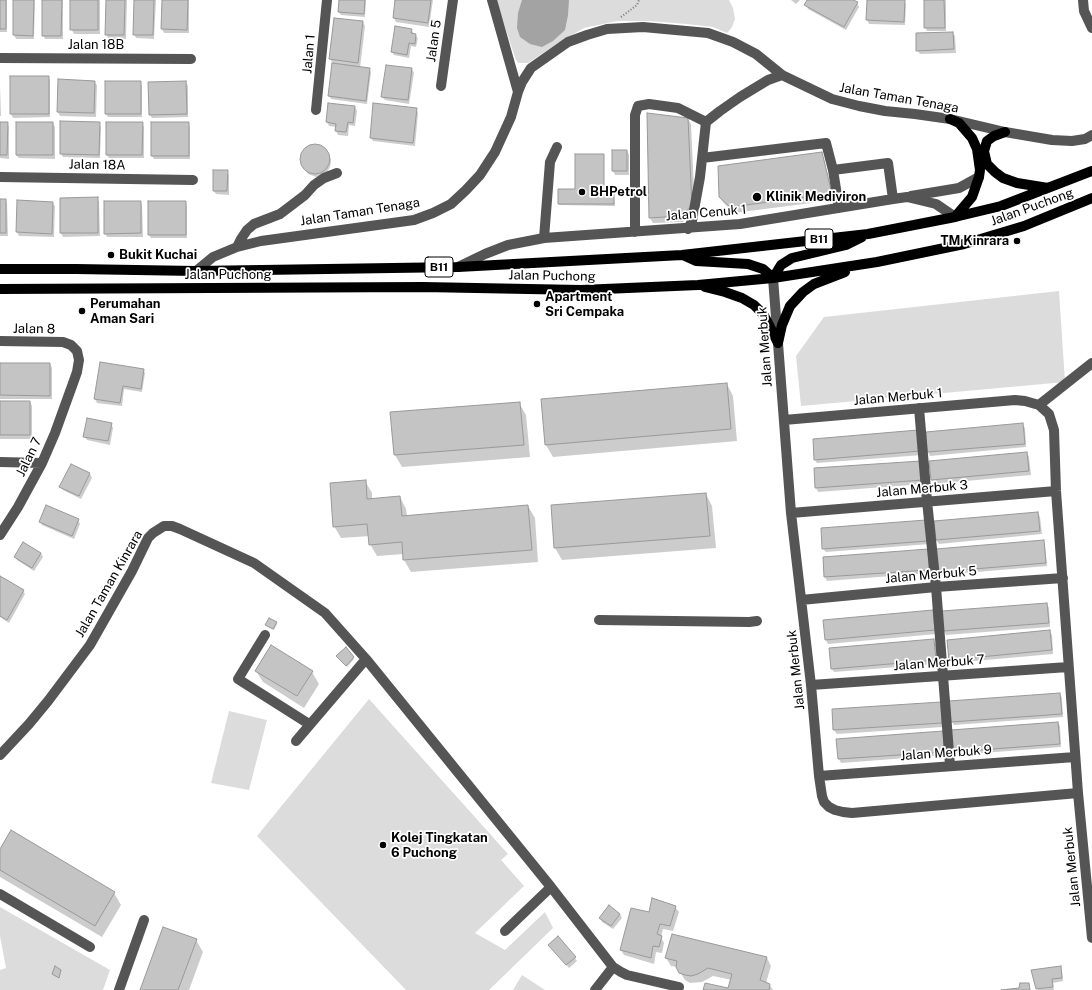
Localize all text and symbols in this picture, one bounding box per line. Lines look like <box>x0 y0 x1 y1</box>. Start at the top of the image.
street label: Jalan 5 <box>423 19 445 63</box>
street label: Jalan 1 <box>300 34 318 74</box>
street label: Jalan 18B <box>68 37 124 53</box>
street label: Jalan Taman Tenaga <box>838 80 960 116</box>
street label: Jalan 18A <box>68 157 126 173</box>
place label: BHPetrol <box>590 184 647 200</box>
street label: Jalan Puchong <box>988 185 1076 229</box>
marker: BHPetrol <box>577 187 587 197</box>
place label: Klinik Mediviron <box>766 189 866 205</box>
marker: Klinik Mediviron <box>751 191 763 203</box>
street label: Jalan Taman Tenaga <box>299 195 421 229</box>
street label: Jalan Cenuk 1 <box>665 202 747 224</box>
road number: B11 <box>805 229 833 249</box>
place label: TM Kinrara <box>940 233 1009 249</box>
marker: TM Kinrara <box>1012 236 1022 246</box>
place label: Bukit Kuchai <box>119 247 197 263</box>
marker: Bukit Kuchai <box>106 250 116 260</box>
road number: B11 <box>425 257 453 277</box>
street label: Jalan Puchong <box>184 267 272 283</box>
street label: Jalan Puchong <box>508 267 596 285</box>
place label: Apartment Sri Cempaka <box>545 289 624 320</box>
place label: Perumahan Aman Sari <box>90 296 161 327</box>
marker: Apartment Sri Cempaka <box>532 299 542 309</box>
marker: Perumahan Aman Sari <box>77 306 87 316</box>
street label: Jalan Merbuk <box>754 306 776 388</box>
street label: Jalan 8 <box>13 321 55 337</box>
street label: Jalan Merbuk 1 <box>853 385 943 409</box>
street label: Jalan 7 <box>13 435 45 479</box>
street label: Jalan Merbuk 3 <box>876 477 968 501</box>
street label: Jalan Taman Kinrara <box>72 528 146 640</box>
street label: Jalan Merbuk 5 <box>885 563 977 587</box>
street label: Jalan Merbuk <box>784 629 808 711</box>
street label: Jalan Merbuk 7 <box>893 652 985 674</box>
street label: Jalan Merbuk 9 <box>900 742 992 764</box>
street label: Jalan Merbuk <box>1060 826 1084 908</box>
place label: Kolej Tingkatan 6 Puchong <box>391 830 488 861</box>
marker: Kolej Tingkatan 6 Puchong <box>378 840 388 850</box>

